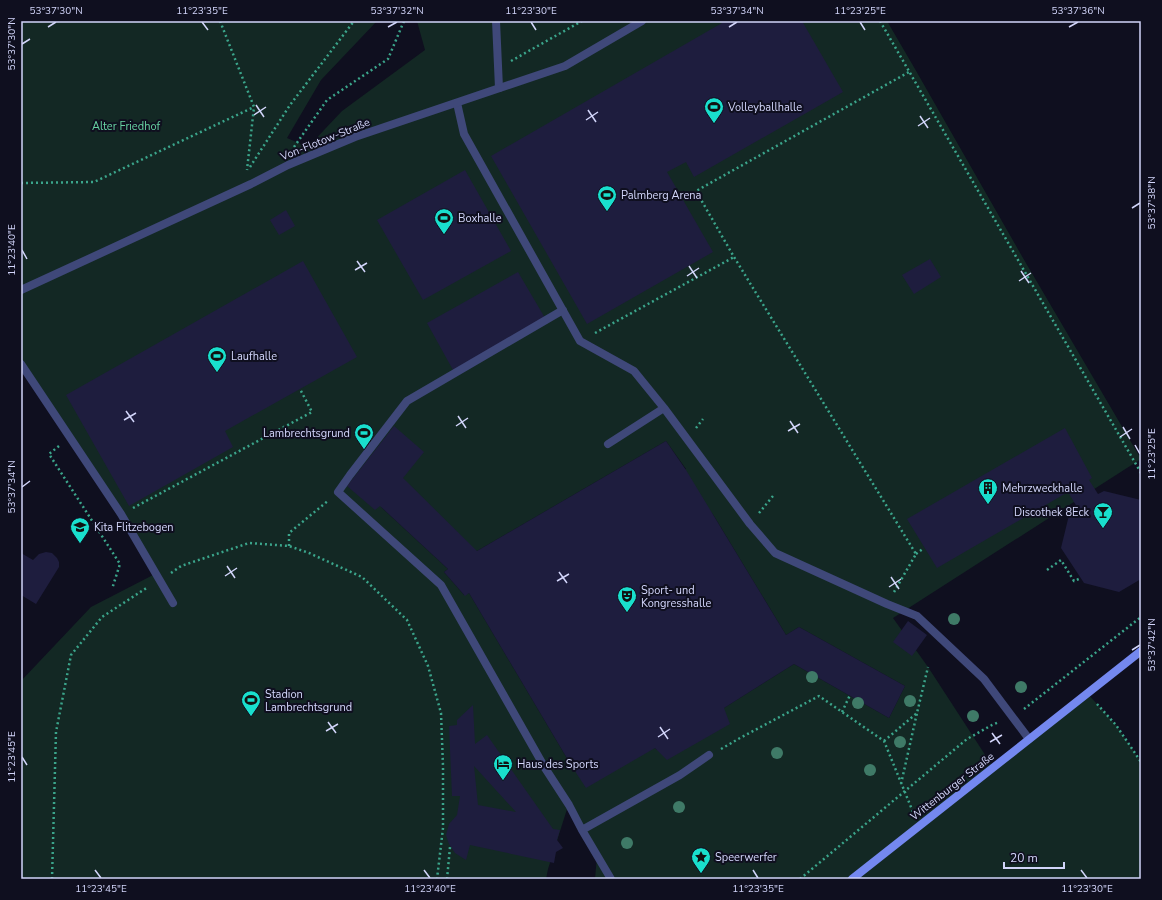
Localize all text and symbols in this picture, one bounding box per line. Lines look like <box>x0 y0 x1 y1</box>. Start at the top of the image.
text: 53°37'30"N <box>29 4 83 18</box>
text: 11°23'35"E <box>176 4 228 18</box>
text: 53°37'32"N <box>370 4 424 18</box>
text: 11°23'30"E <box>505 4 557 18</box>
text: 53°37'34"N <box>710 4 764 18</box>
text: 11°23'25"E <box>834 4 886 18</box>
text: 53°37'36"N <box>1051 4 1105 18</box>
text: 53°37'30"N <box>5 17 19 71</box>
sports icon: Volleyballhalle <box>703 96 725 124</box>
place label: Volleyballhalle <box>727 100 802 115</box>
street label: Von-Flotow-Straße <box>277 115 372 165</box>
park label: Alter Friedhof <box>92 119 160 134</box>
text: 53°37'38"N <box>1145 176 1159 230</box>
sports icon: Palmberg Arena <box>596 184 618 212</box>
place label: Palmberg Arena <box>621 188 702 203</box>
sports icon: Boxhalle <box>433 207 455 235</box>
place label: Boxhalle <box>458 211 502 226</box>
text: 11°23'40"E <box>5 224 19 276</box>
sports icon: Laufhalle <box>206 345 228 373</box>
place label: Laufhalle <box>231 349 277 364</box>
sports icon: Lambrechtsgrund <box>353 422 375 450</box>
place label: Lambrechtsgrund <box>263 426 350 441</box>
text: 11°23'25"E <box>1145 428 1159 480</box>
text: 53°37'34"N <box>5 460 19 514</box>
building icon: Mehrzweckhalle <box>977 477 999 505</box>
place label: Mehrzweckhalle <box>1002 481 1083 496</box>
bar icon: Discothek 8Eck <box>1092 501 1114 529</box>
place label: Discothek 8Eck <box>1014 505 1089 520</box>
school or university icon: Kita Flitzebogen <box>69 516 91 544</box>
place label: Kita Flitzebogen <box>94 520 174 535</box>
place label: Sport- und Kongresshalle <box>641 583 711 611</box>
theatre icon: Sport- und Kongresshalle <box>616 585 638 613</box>
text: 53°37'42"N <box>1145 618 1159 672</box>
place label: Stadion Lambrechtsgrund <box>265 687 352 715</box>
sports icon: Stadion Lambrechtsgrund <box>240 689 262 717</box>
text: 11°23'45"E <box>5 731 19 783</box>
street label: Wittenburger Straße <box>907 749 998 824</box>
hotel icon: Haus des Sports <box>492 753 514 781</box>
place label: Haus des Sports <box>517 757 599 772</box>
scale bar <box>1004 844 1064 870</box>
place icon: Speerwerfer <box>690 846 712 874</box>
place label: Speerwerfer <box>715 850 777 865</box>
text: 20 m <box>1010 850 1038 866</box>
text: 11°23'45"E <box>75 882 127 896</box>
text: 11°23'40"E <box>404 882 456 896</box>
text: 11°23'35"E <box>732 882 784 896</box>
text: 11°23'30"E <box>1061 882 1113 896</box>

